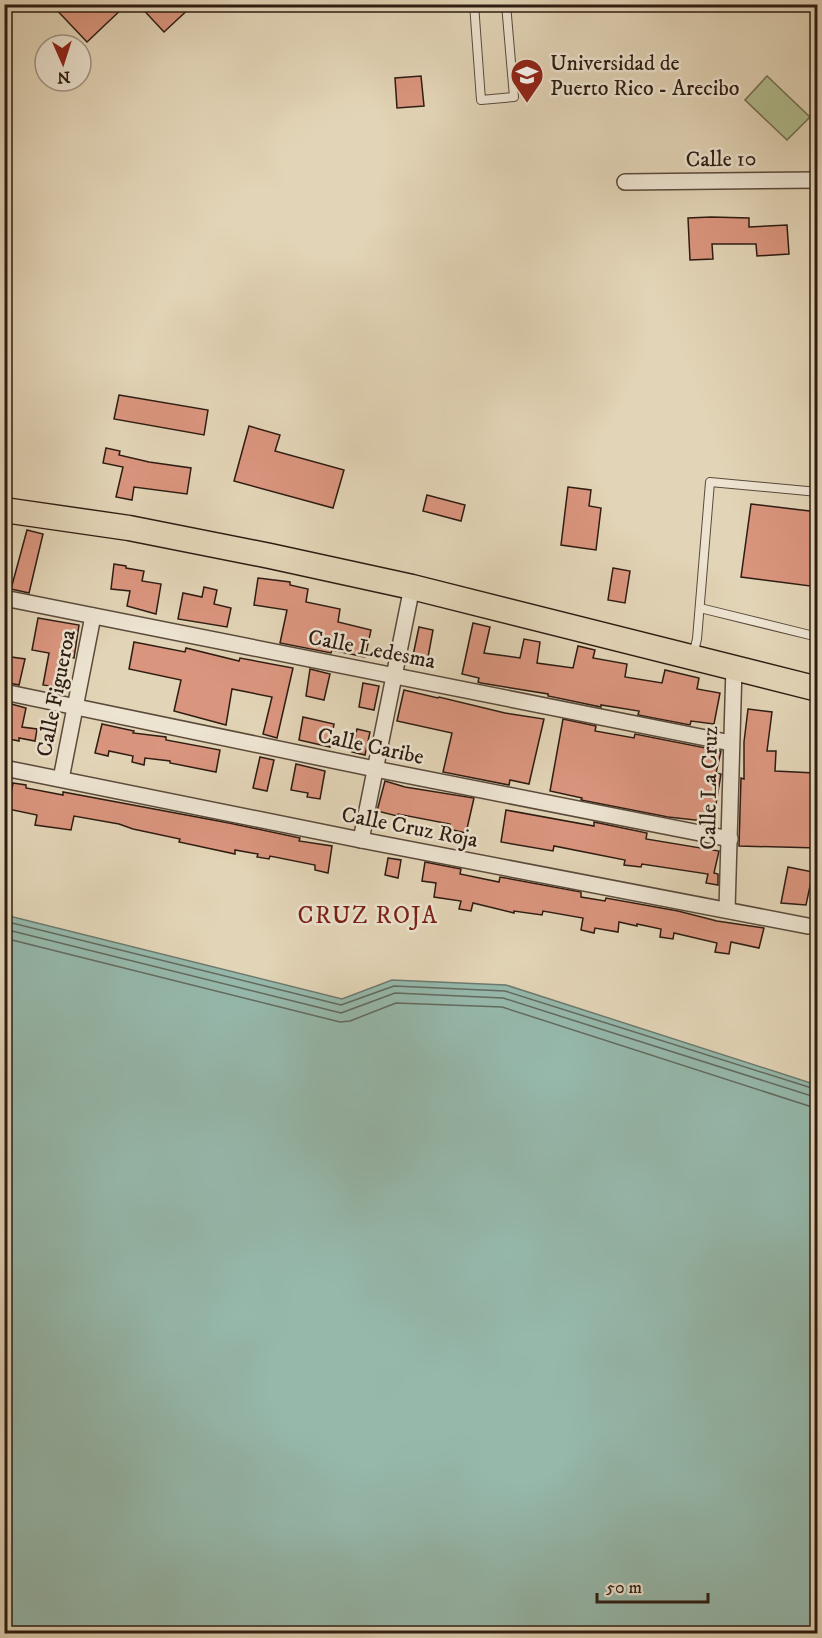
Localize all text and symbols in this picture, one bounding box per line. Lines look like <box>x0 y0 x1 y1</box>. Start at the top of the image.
north arrow <box>33 33 93 93</box>
place label: Universidad de Puerto Rico - Arecibo <box>550 50 739 102</box>
school or university icon: Universidad de Puerto Rico - Arecibo <box>509 57 545 104</box>
text: N <box>57 67 71 87</box>
street label: Calle 10 <box>685 145 757 174</box>
street label: Calle Ledesma <box>306 624 438 675</box>
street label: Calle Figueroa <box>31 627 82 759</box>
street label: Calle Caribe <box>315 722 426 771</box>
street label: Calle La Cruz <box>695 725 724 850</box>
street label: Calle Cruz Roja <box>339 801 481 854</box>
district label: CRUZ ROJA <box>297 901 439 931</box>
scale bar <box>597 1566 708 1604</box>
text: 50 m <box>606 1577 642 1599</box>

